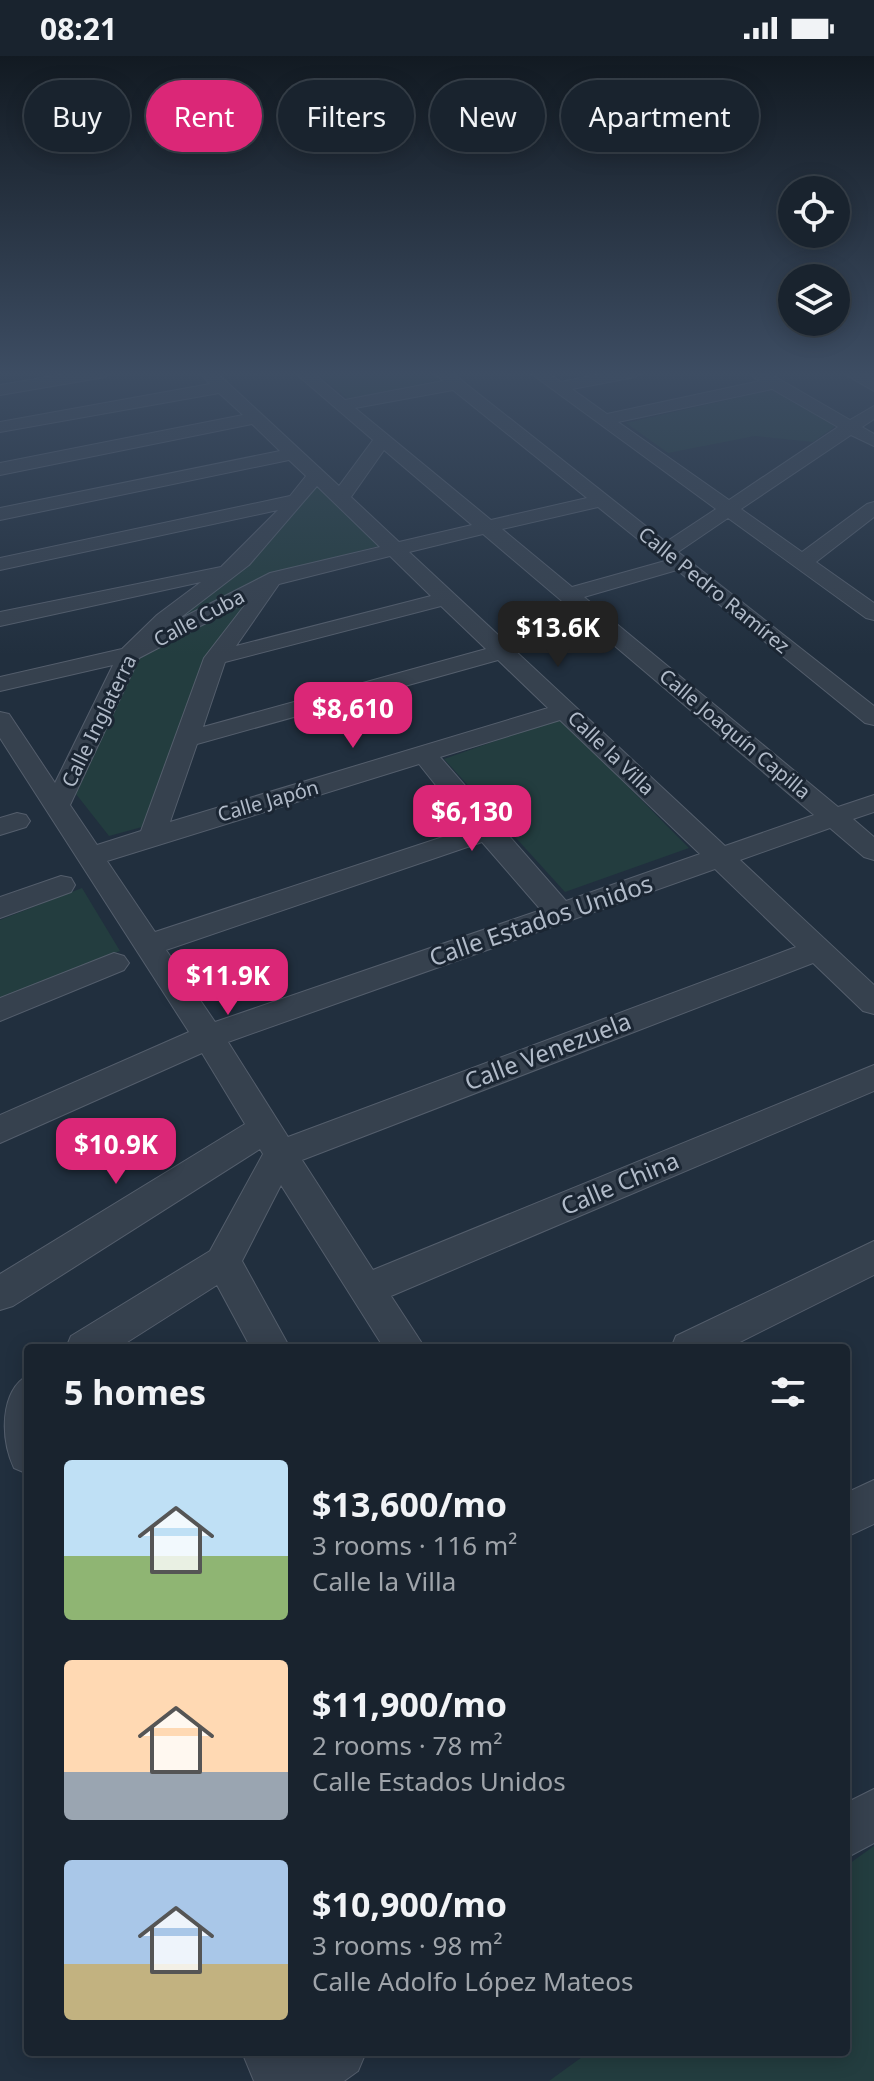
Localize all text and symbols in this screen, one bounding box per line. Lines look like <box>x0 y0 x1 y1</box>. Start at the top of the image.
text: 08:21 <box>40 8 117 49</box>
chip: Buy <box>24 80 130 152</box>
chip: Rent <box>146 80 262 152</box>
chip: Filters <box>278 80 414 152</box>
chip: New <box>430 80 545 152</box>
chip: Apartment <box>561 80 759 152</box>
map controls <box>778 176 850 336</box>
button: locate <box>778 176 850 248</box>
button: layers <box>778 264 850 336</box>
street label: Calle Pedro Ramírez <box>633 520 796 659</box>
street label: Calle Cuba <box>149 582 249 653</box>
pin: $13.6K <box>493 601 623 669</box>
text: $13.6K <box>516 609 600 645</box>
street label: Calle Inglaterra <box>55 650 142 792</box>
street label: Calle Joaquín Capilla <box>654 662 817 805</box>
pin: $8,610 <box>288 682 418 750</box>
text: $8,610 <box>312 690 394 726</box>
street label: Calle la Villa <box>562 704 661 801</box>
street label: Calle Japón <box>214 773 322 828</box>
pin: $6,130 <box>407 785 537 853</box>
text: $6,130 <box>431 793 513 829</box>
street label: Calle Estados Unidos <box>424 866 657 973</box>
pin: $11.9K <box>163 949 293 1017</box>
text: $11.9K <box>186 957 270 993</box>
street label: Calle Venezuela <box>460 1004 635 1097</box>
pin: $10.9K <box>51 1118 181 1186</box>
text: $10.9K <box>74 1126 158 1162</box>
street label: Calle China <box>555 1143 684 1222</box>
text: 5 homes <box>64 1369 206 1415</box>
icon: filters <box>766 1370 810 1414</box>
text: $13,600/mo <box>312 1481 507 1527</box>
icon: home <box>128 1492 224 1588</box>
text: 3 rooms · 116 m² <box>312 1527 517 1563</box>
text: Calle la Villa <box>312 1563 456 1599</box>
text: $11,900/mo <box>312 1681 507 1727</box>
icon: home <box>128 1692 224 1788</box>
text: 2 rooms · 78 m² <box>312 1727 502 1763</box>
text: Calle Estados Unidos <box>312 1763 566 1799</box>
text: $10,900/mo <box>312 1881 507 1927</box>
icon: home <box>128 1892 224 1988</box>
text: 3 rooms · 98 m² <box>312 1927 502 1963</box>
text: Calle Adolfo López Mateos <box>312 1963 633 1999</box>

